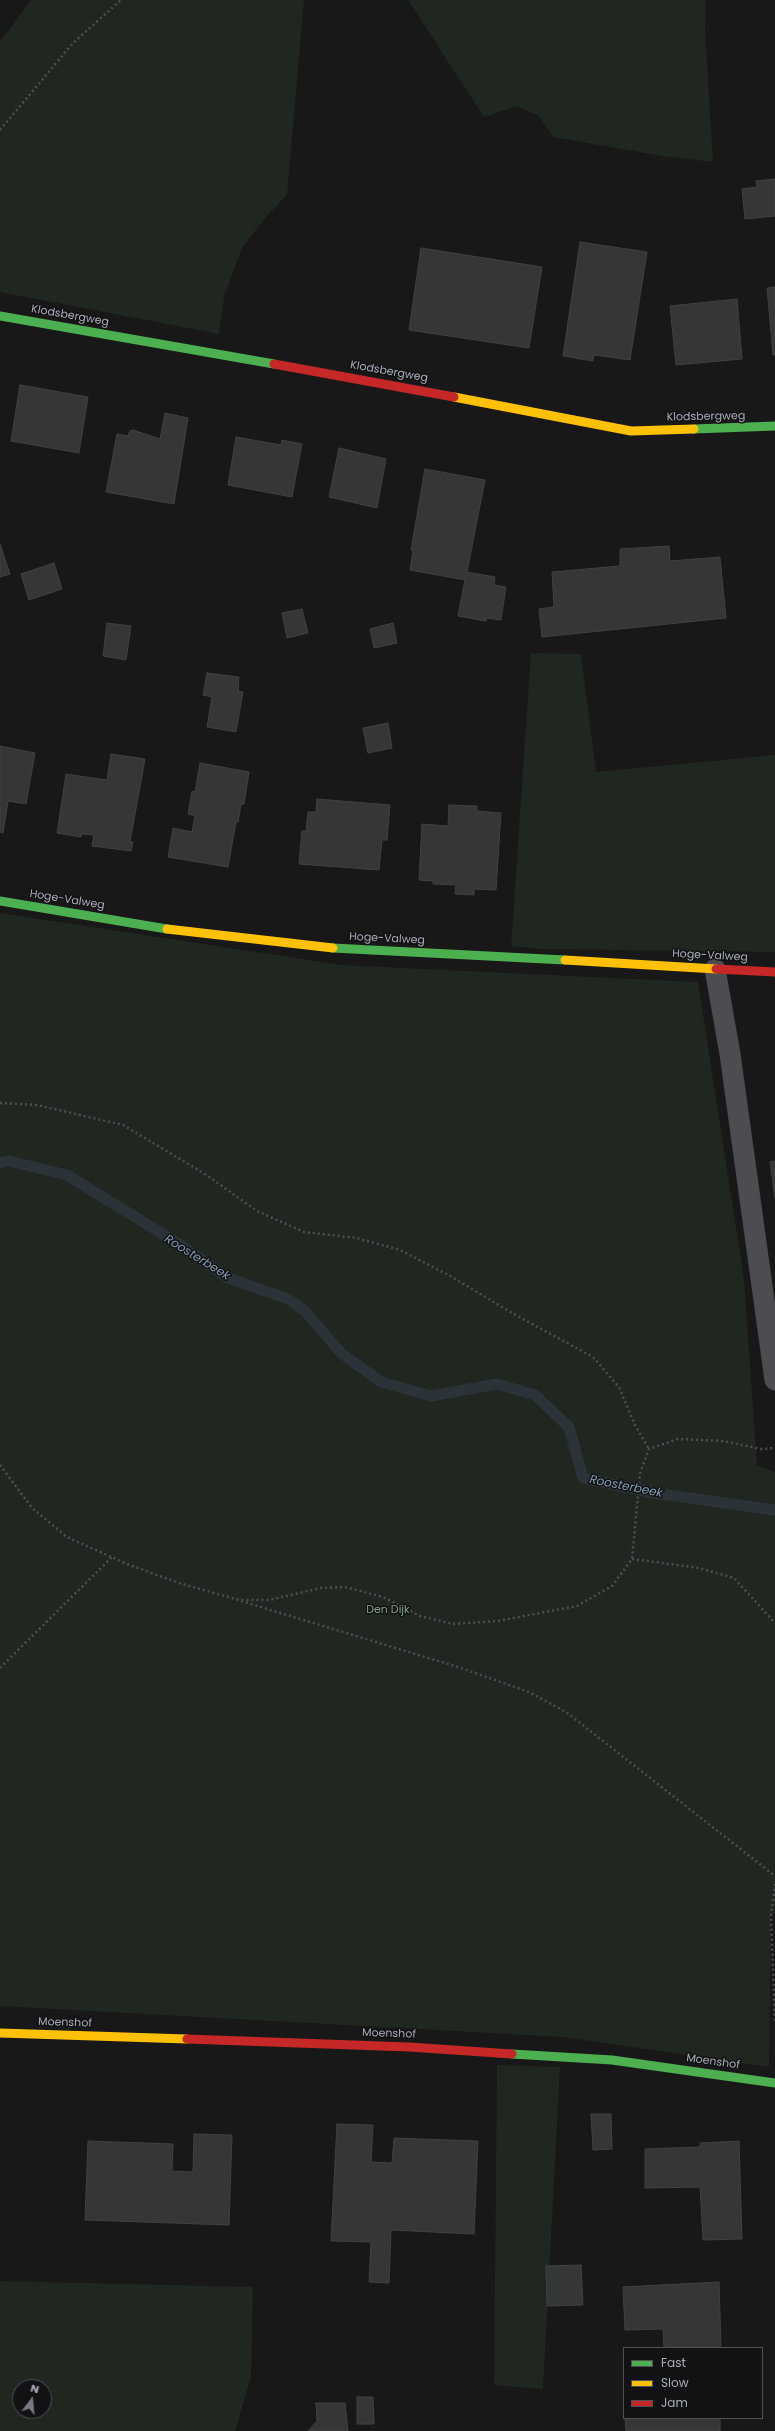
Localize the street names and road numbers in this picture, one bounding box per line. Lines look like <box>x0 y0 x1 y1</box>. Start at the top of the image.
street label: Klodsbergweg <box>30 303 110 329</box>
street label: Klodsbergweg <box>349 359 429 385</box>
street label: Klodsbergweg <box>667 410 745 424</box>
street label: Hoge-Valweg <box>29 888 105 912</box>
street label: Hoge-Valweg <box>349 930 425 948</box>
street label: Hoge-Valweg <box>672 947 748 965</box>
street label: Moenshof <box>38 2015 92 2031</box>
street label: Moenshof <box>362 2026 416 2042</box>
street label: Moenshof <box>685 2052 741 2072</box>

